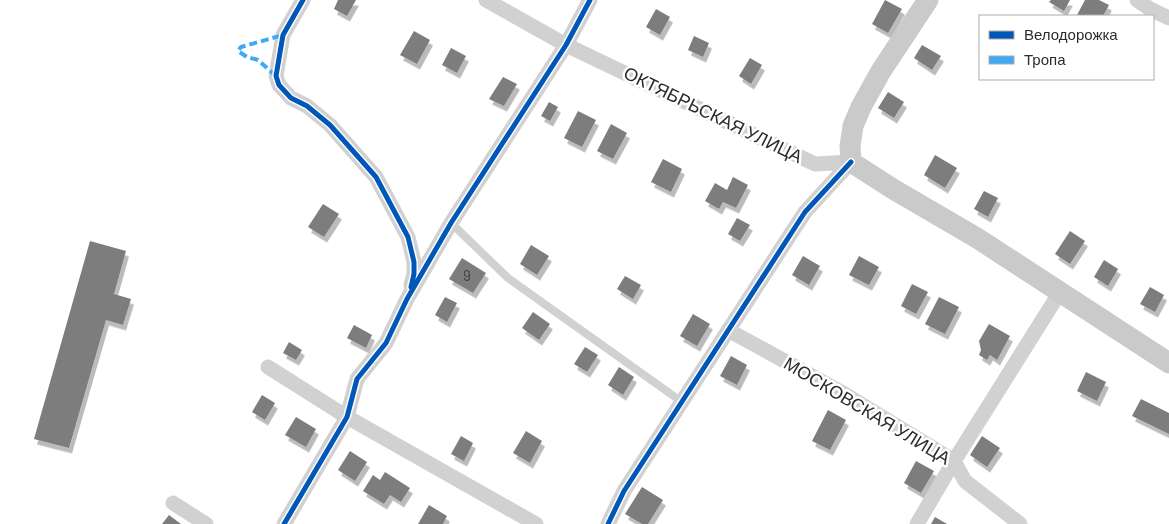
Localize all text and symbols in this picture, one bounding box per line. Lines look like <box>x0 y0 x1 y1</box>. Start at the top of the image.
legend <box>979 15 1154 80</box>
text: Велодорожка <box>1024 25 1118 43</box>
text: Тропа <box>1024 50 1066 68</box>
street label: ОКТЯБРЬСКАЯ УЛИЦА <box>620 61 806 167</box>
house number: 9 <box>463 266 471 284</box>
street label: МОСКОВСКАЯ УЛИЦА <box>780 352 955 469</box>

